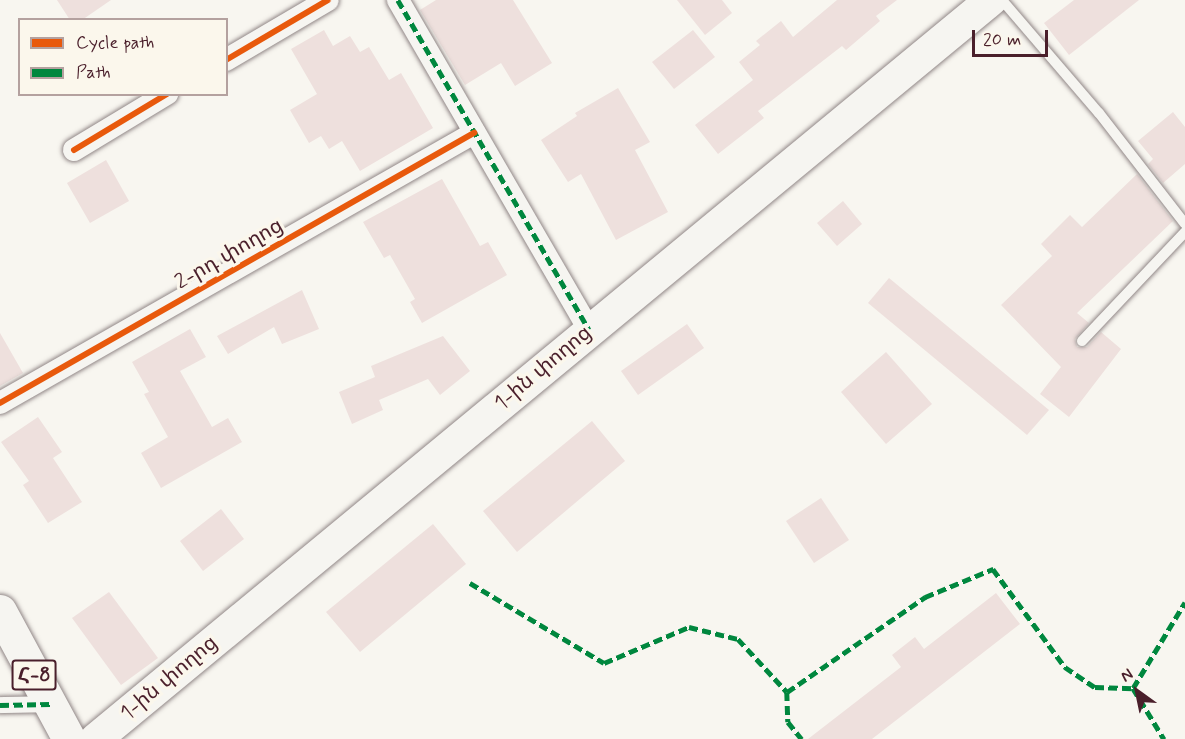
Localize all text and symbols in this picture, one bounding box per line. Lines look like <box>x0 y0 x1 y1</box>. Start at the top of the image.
legend <box>18 18 228 96</box>
scale bar <box>975 18 1052 56</box>
text: 20 m <box>983 28 1021 52</box>
text: Cycle path <box>76 31 154 55</box>
text: Path <box>76 61 111 85</box>
street label: 2-րդ փողոց <box>170 213 288 295</box>
street label: 1-ին փողոց <box>489 320 597 416</box>
street label: 1-ին փողոց <box>115 630 223 726</box>
road number: Հ-8 <box>12 658 57 692</box>
north arrow <box>1107 661 1167 721</box>
text: N <box>1117 664 1137 687</box>

